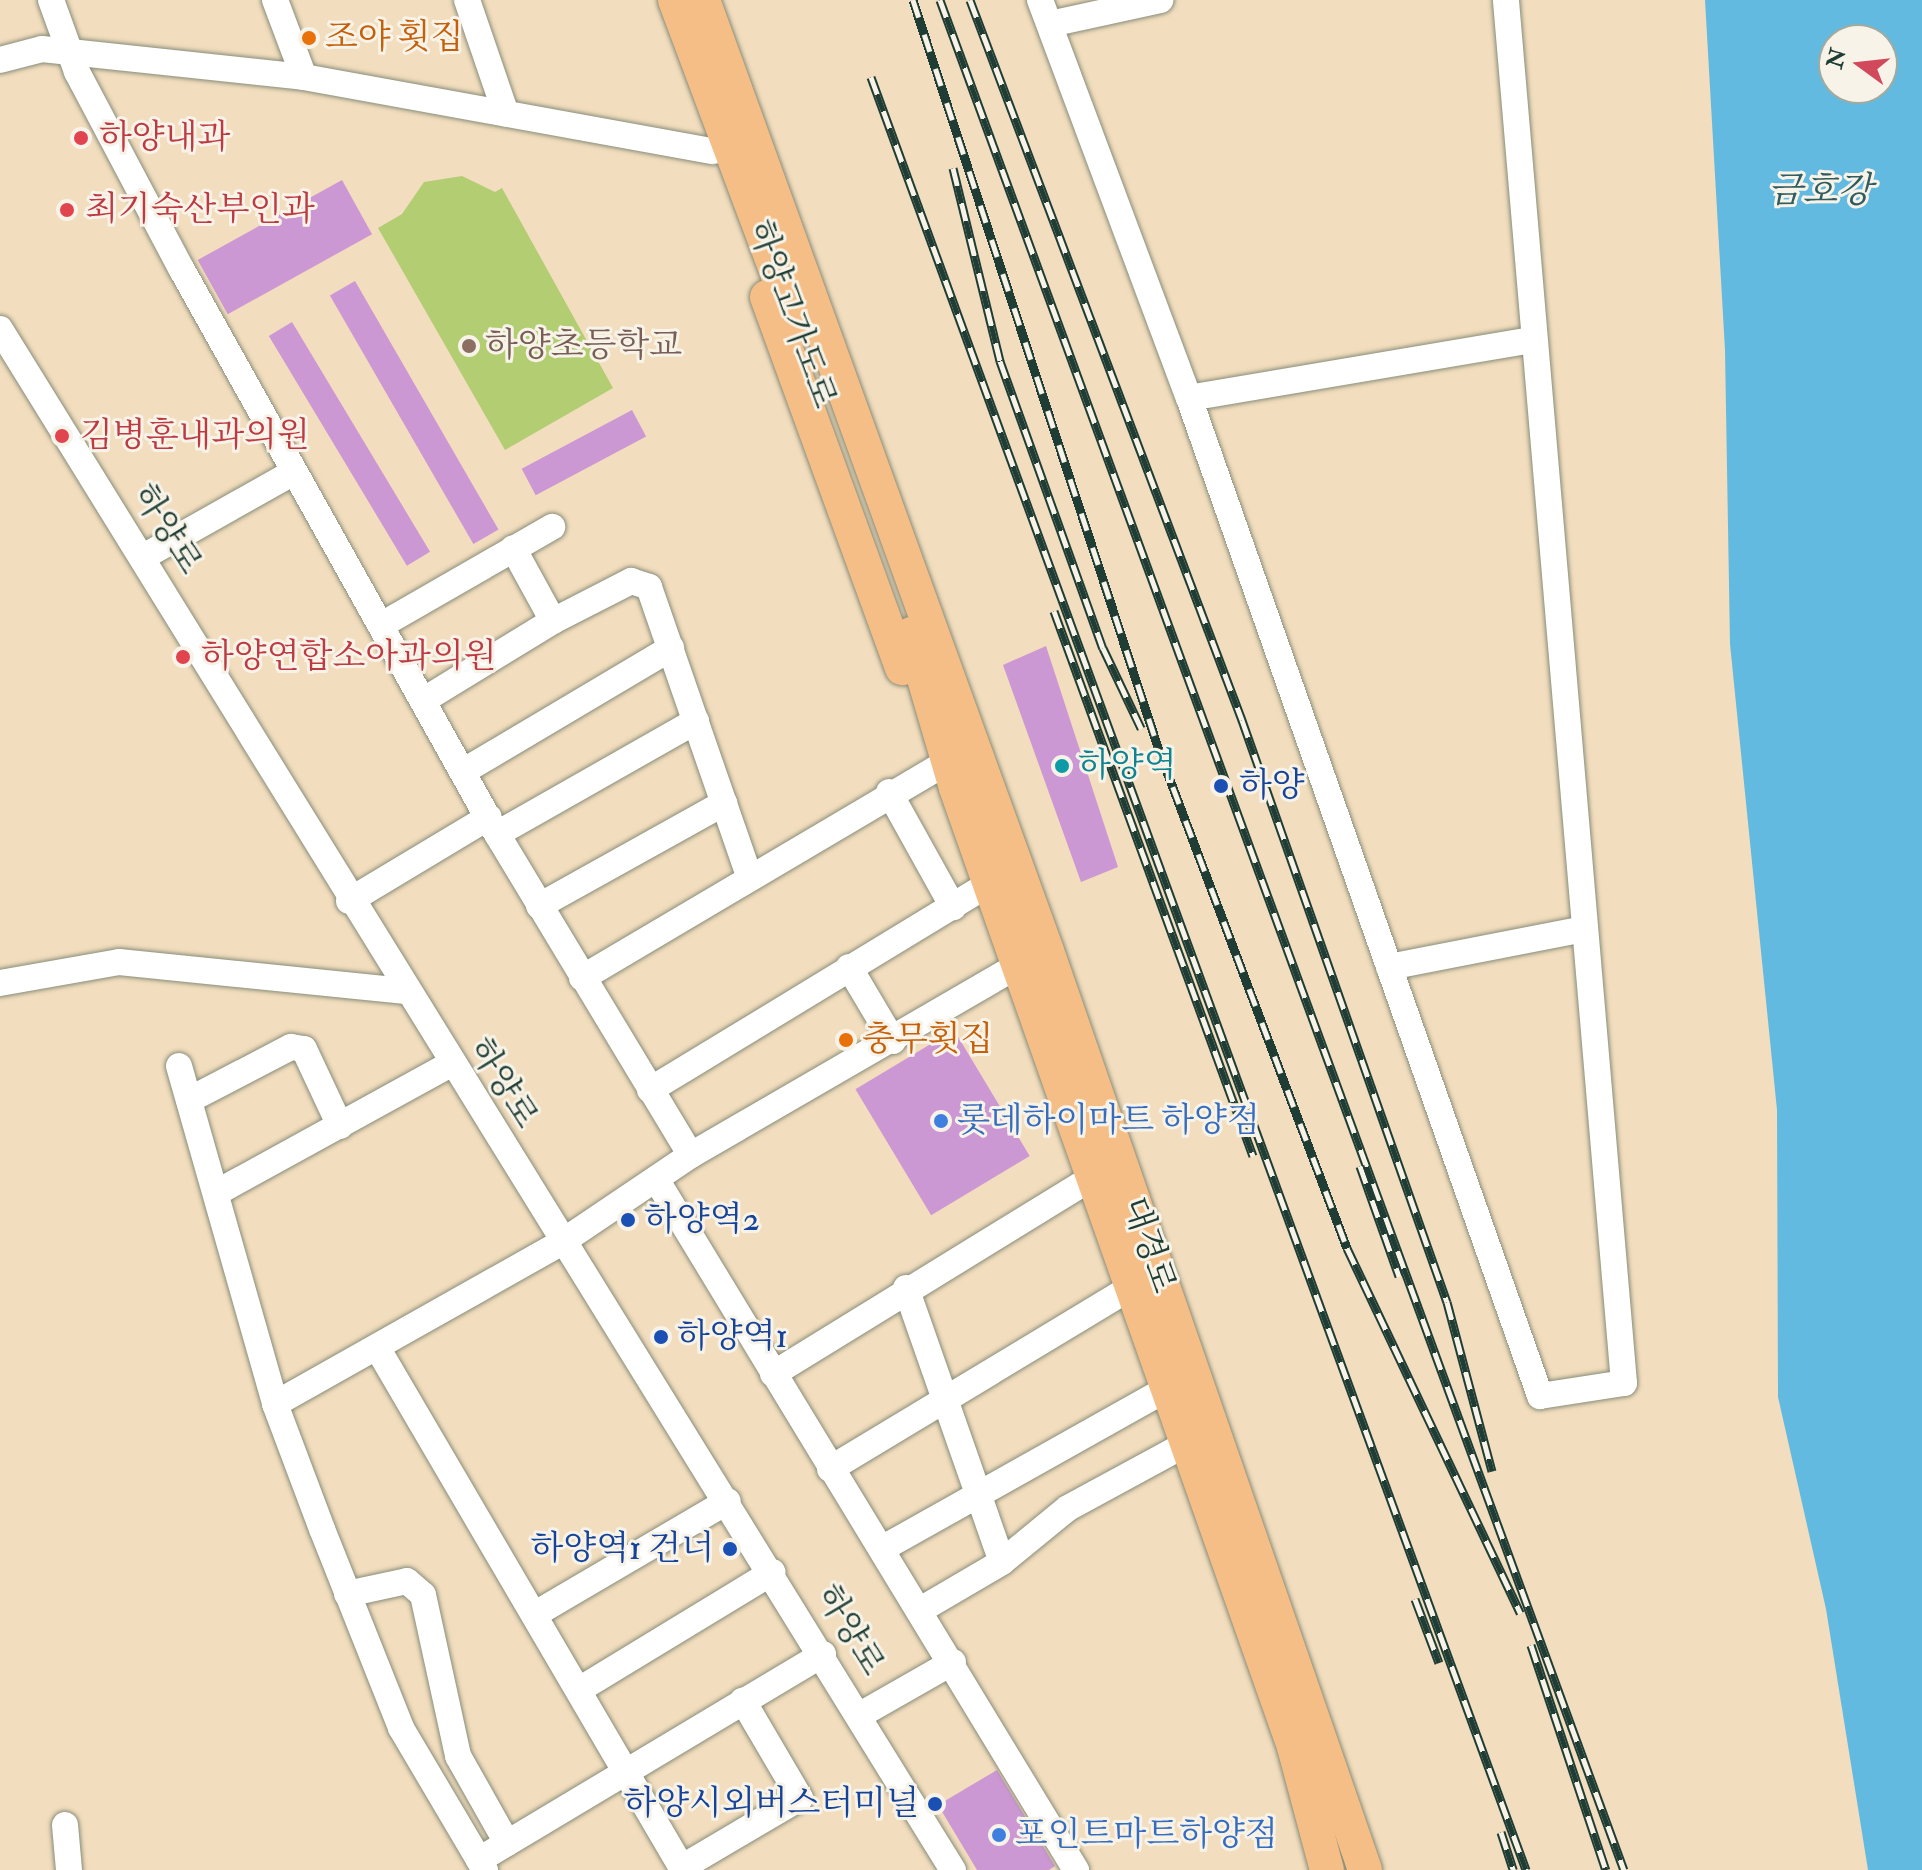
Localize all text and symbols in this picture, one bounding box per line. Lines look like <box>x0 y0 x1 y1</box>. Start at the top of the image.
place label: 조야 횟집 <box>325 18 464 58</box>
north arrow <box>1818 24 1898 104</box>
marker: 조야 횟집 <box>300 29 318 47</box>
text: N <box>1821 45 1853 71</box>
place label: 하양내과 <box>99 118 230 158</box>
marker: 하양내과 <box>70 127 92 149</box>
water label: 금호강 <box>1768 169 1872 213</box>
place label: 최기숙산부인과 <box>85 190 315 230</box>
marker: 최기숙산부인과 <box>56 199 78 221</box>
street label: 하양고가도로 <box>739 214 845 414</box>
place label: 하양초등학교 <box>485 326 682 366</box>
marker: 하양초등학교 <box>460 337 478 355</box>
place label: 김병훈내과의원 <box>80 416 310 456</box>
marker: 김병훈내과의원 <box>51 425 73 447</box>
street label: 하양로 <box>124 476 210 582</box>
place label: 하양연합소아과의원 <box>201 637 497 677</box>
marker: 하양연합소아과의원 <box>172 646 194 668</box>
place label: 하양역 <box>1078 746 1177 786</box>
marker: 하양역 <box>1053 757 1071 775</box>
place label: 하양 <box>1239 766 1305 806</box>
marker: 하양 <box>1210 775 1232 797</box>
place label: 충무횟집 <box>862 1020 993 1060</box>
street label: 하양로 <box>460 1030 546 1136</box>
marker: 충무횟집 <box>837 1031 855 1049</box>
place label: 롯데하이마트 하양점 <box>957 1101 1260 1141</box>
marker: 롯데하이마트 하양점 <box>932 1112 950 1130</box>
street label: 대경로 <box>1114 1192 1184 1298</box>
place label: 하양역2 <box>644 1200 760 1240</box>
marker: 하양역2 <box>619 1211 637 1229</box>
place label: 하양역1 <box>677 1317 788 1357</box>
marker: 하양역1 <box>652 1328 670 1346</box>
place label: 하양역1 건너 <box>530 1529 714 1569</box>
marker: 하양역1 건너 <box>721 1540 739 1558</box>
street label: 하양로 <box>807 1577 893 1683</box>
place label: 하양시외버스터미널 <box>623 1784 919 1824</box>
marker: 하양시외버스터미널 <box>926 1795 944 1813</box>
place label: 포인트마트하양점 <box>1015 1815 1278 1855</box>
marker: 포인트마트하양점 <box>990 1826 1008 1844</box>

